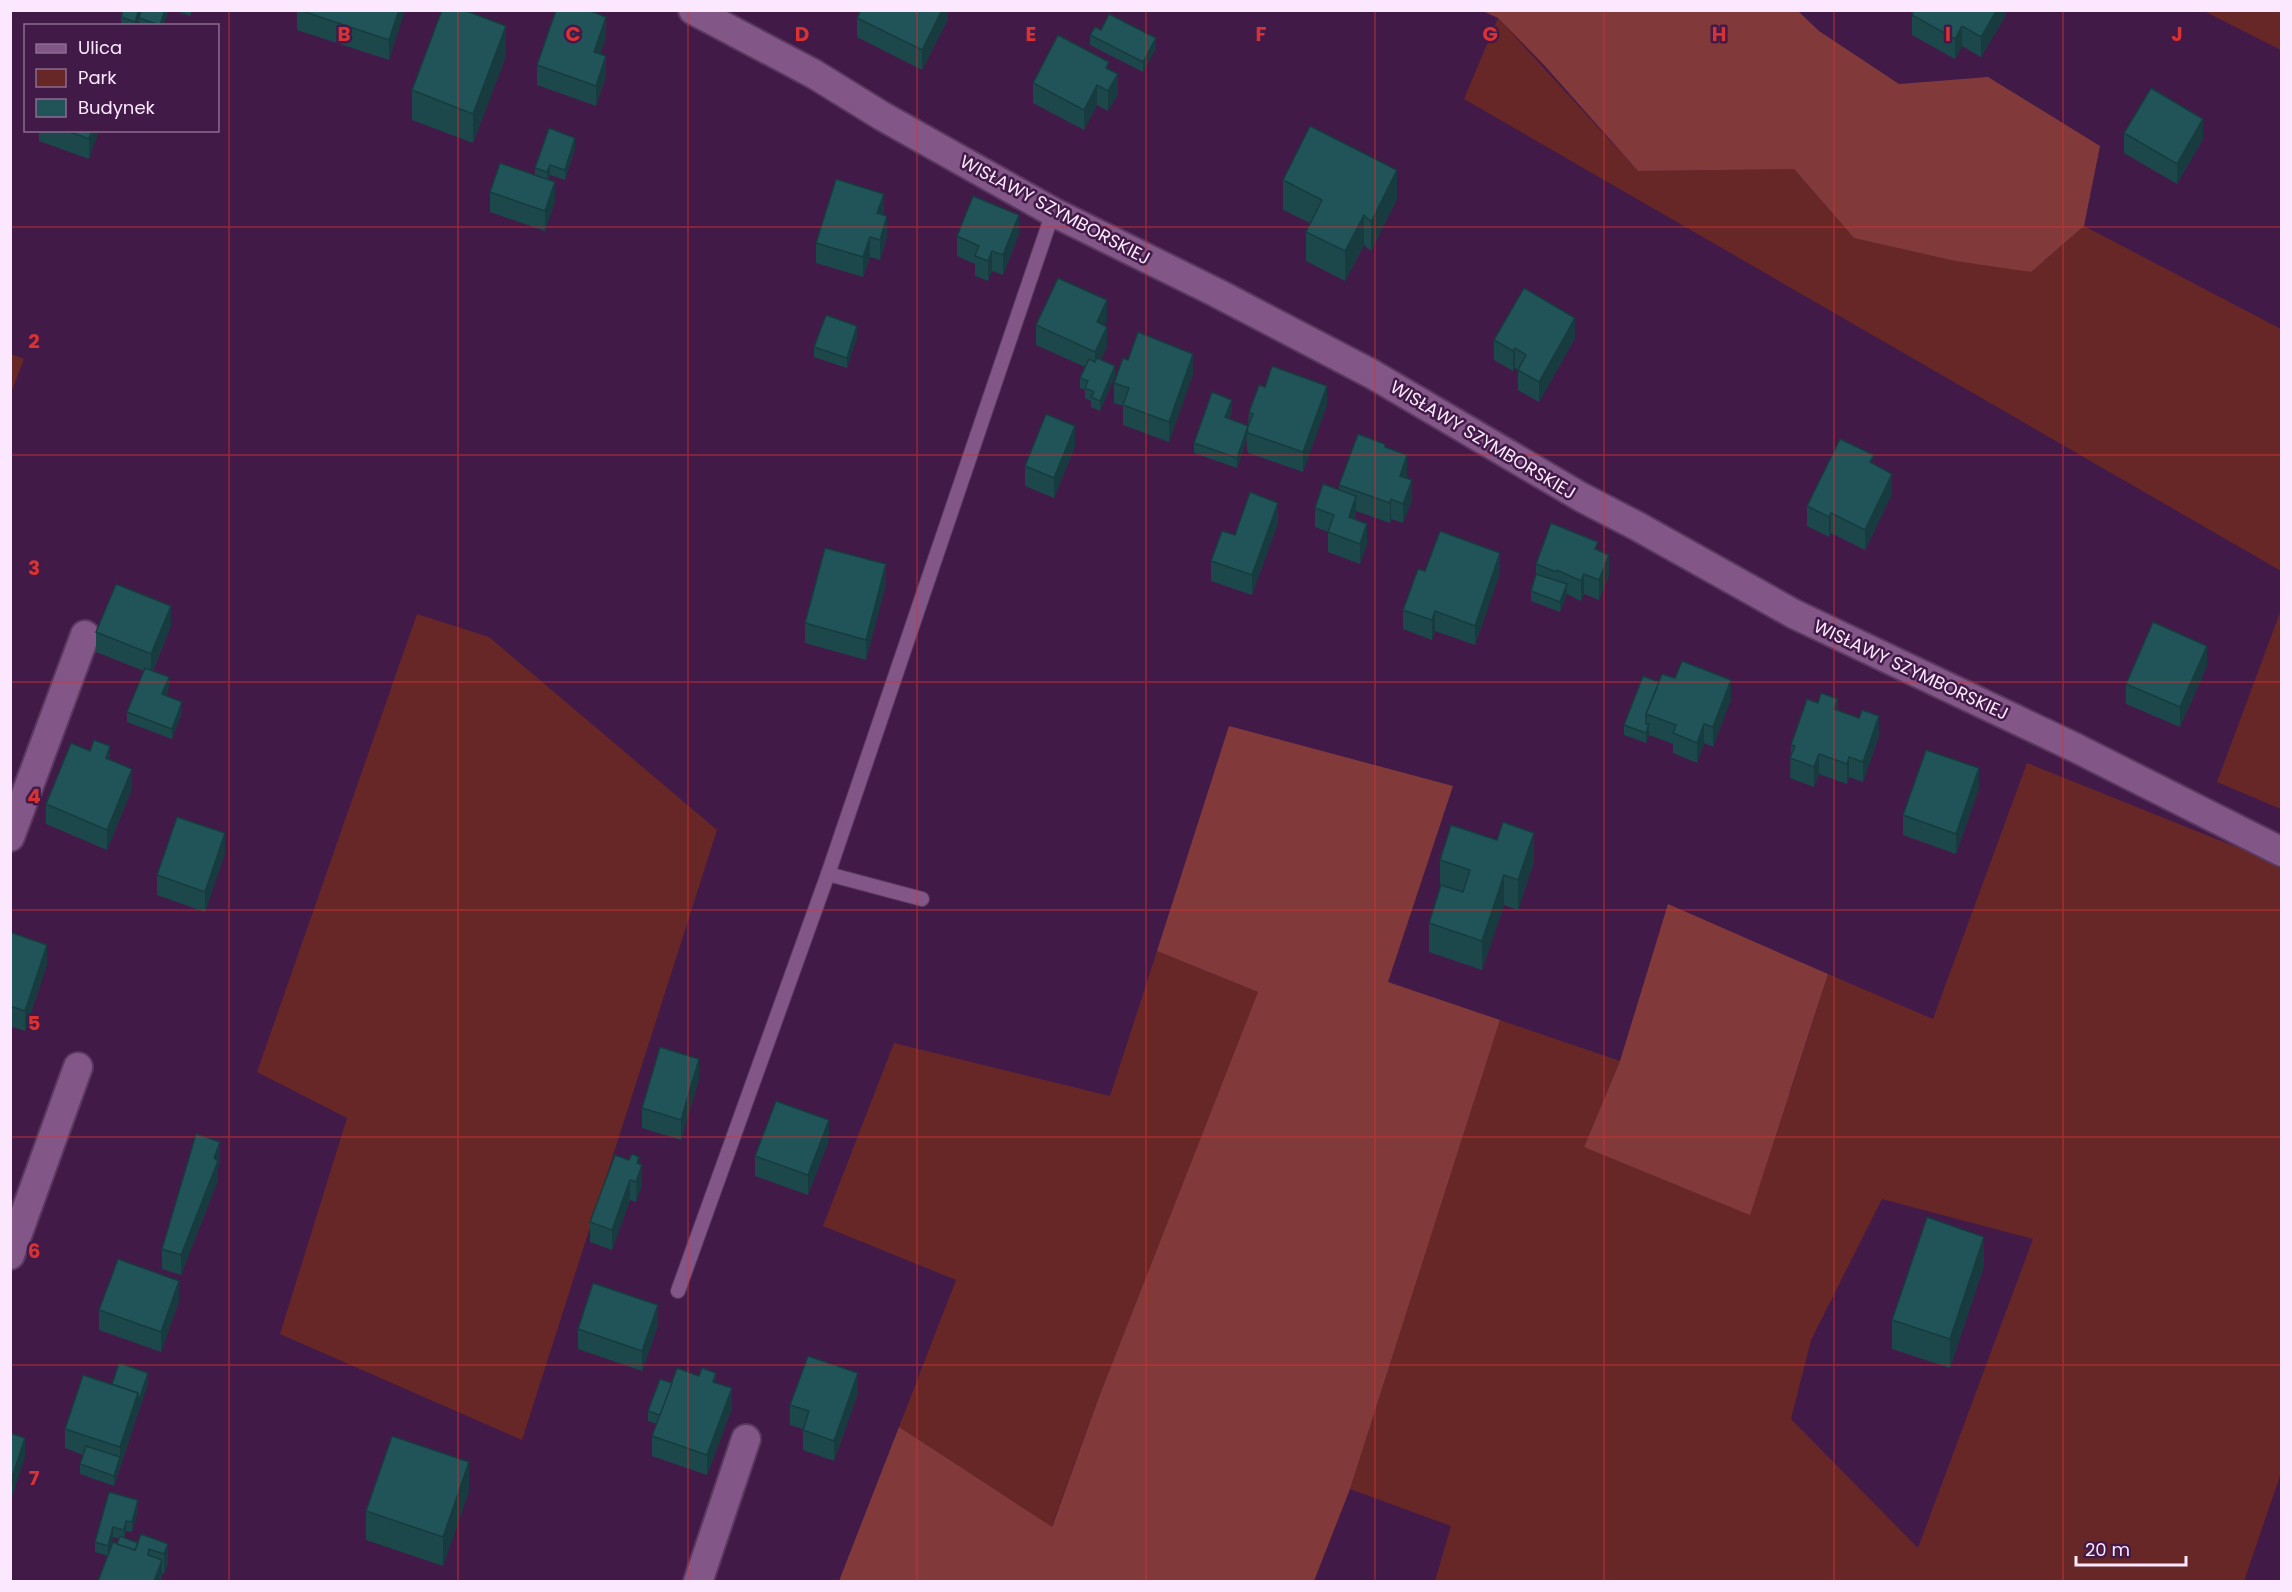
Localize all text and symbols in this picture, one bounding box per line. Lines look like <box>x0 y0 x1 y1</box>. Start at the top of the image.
text: B <box>337 20 351 48</box>
text: C <box>565 20 581 48</box>
text: D <box>795 20 809 48</box>
text: E <box>1026 20 1036 48</box>
text: F <box>1256 20 1267 48</box>
text: G <box>1482 20 1498 48</box>
text: H <box>1712 20 1726 48</box>
text: I <box>1945 20 1951 48</box>
text: J <box>2171 20 2183 48</box>
legend <box>24 24 219 132</box>
text: Ulica <box>78 35 122 60</box>
text: Park <box>78 65 117 90</box>
text: Budynek <box>78 95 156 120</box>
street label: WISŁAWY SZYMBORSKIEJ <box>956 149 1155 270</box>
text: 2 <box>28 327 40 355</box>
street label: WISŁAWY SZYMBORSKIEJ <box>1386 374 1581 505</box>
text: 3 <box>28 554 40 582</box>
street label: WISŁAWY SZYMBORSKIEJ <box>1810 613 2013 726</box>
text: 4 <box>27 782 41 810</box>
text: 5 <box>28 1009 41 1037</box>
text: 6 <box>28 1237 40 1265</box>
text: 7 <box>29 1464 40 1492</box>
scale bar <box>2076 1529 2186 1567</box>
text: 20 m <box>2085 1537 2130 1562</box>

